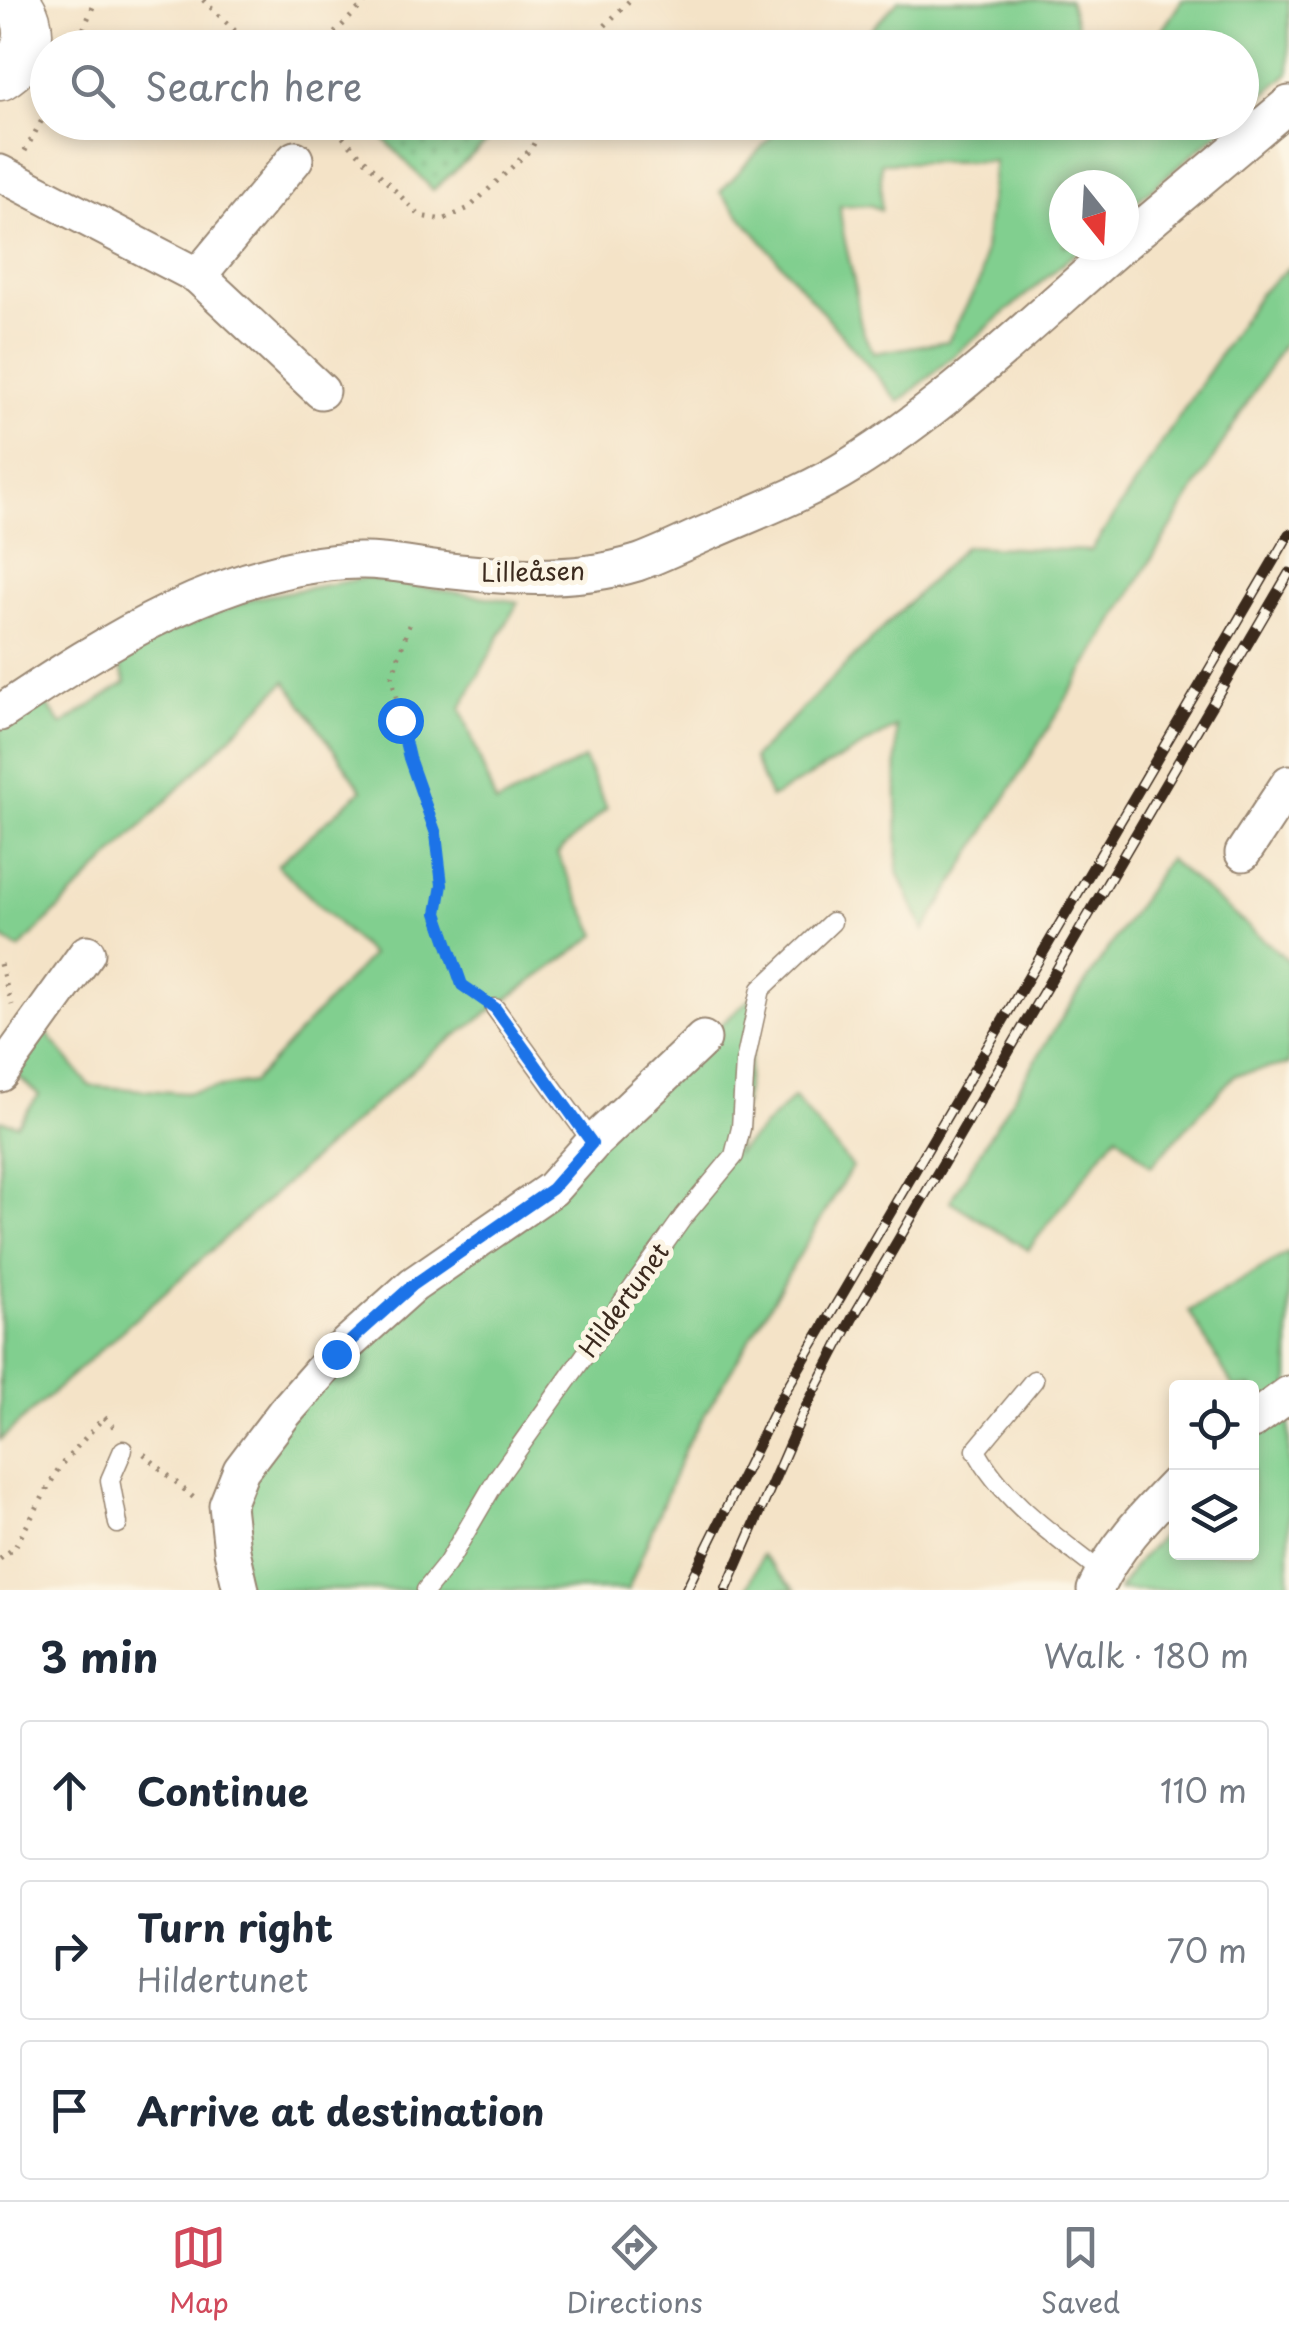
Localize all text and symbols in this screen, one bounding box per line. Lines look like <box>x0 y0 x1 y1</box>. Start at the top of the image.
search box <box>30 30 1259 140</box>
text: Search here <box>145 57 362 114</box>
icon: search <box>65 58 120 113</box>
north arrow <box>1049 170 1139 260</box>
street label: Lilleåsen <box>481 551 585 591</box>
route start <box>378 698 424 744</box>
street label: Hildertunet <box>569 1234 678 1365</box>
route end <box>314 1332 360 1378</box>
map controls <box>1169 1380 1259 1560</box>
button: locate <box>1169 1380 1259 1470</box>
button: layers <box>1169 1470 1259 1560</box>
text: 3 min <box>40 1624 158 1687</box>
text: Walk · 180 m <box>1043 1631 1249 1679</box>
text: Continue <box>137 1762 308 1819</box>
icon: ahead <box>42 1763 97 1818</box>
text: 110 m <box>1160 1766 1247 1814</box>
text: Turn right <box>137 1898 333 1955</box>
icon: right <box>42 1923 97 1978</box>
text: 70 m <box>1167 1926 1247 1974</box>
text: Hildertunet <box>137 1955 308 2003</box>
text: Arrive at destination <box>137 2082 545 2139</box>
icon: arrive <box>42 2083 97 2138</box>
tab: Map <box>169 2220 229 2323</box>
tab: Directions <box>567 2220 703 2323</box>
tab: Saved <box>1041 2220 1120 2323</box>

